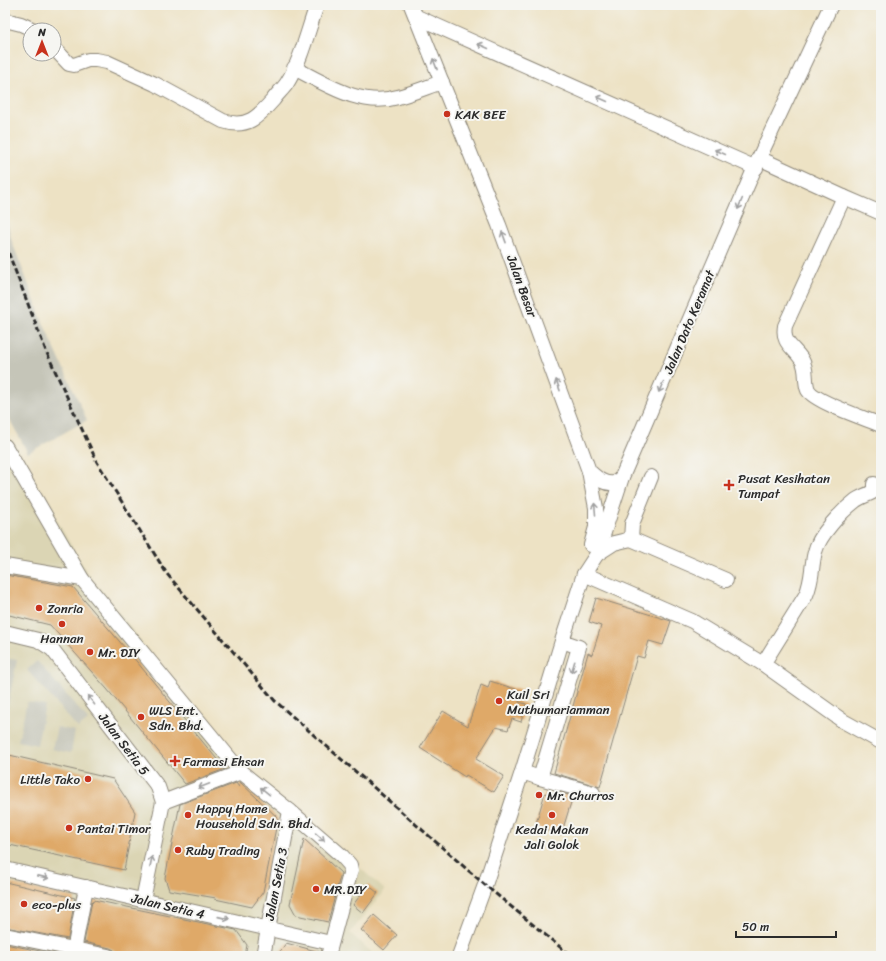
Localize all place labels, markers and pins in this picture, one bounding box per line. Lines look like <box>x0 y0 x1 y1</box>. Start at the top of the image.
place label: KAK BEE <box>455 103 506 126</box>
marker: KAK BEE <box>442 109 452 119</box>
place label: Pusat Kesihatan Tumpat <box>738 467 830 505</box>
marker: Pusat Kesihatan Tumpat <box>723 479 735 491</box>
place label: Zonria <box>47 597 84 620</box>
marker: Zonria <box>34 603 44 613</box>
marker: Hannan <box>57 619 67 629</box>
place label: Hannan <box>40 627 84 650</box>
place label: Mr. DIY <box>98 641 141 664</box>
marker: Mr. DIY <box>85 647 95 657</box>
place label: Kuil Sri Muthumariamman <box>507 683 610 721</box>
marker: Kuil Sri Muthumariamman <box>494 696 504 706</box>
place label: WLS Ent. Sdn. Bhd. <box>149 699 204 737</box>
marker: WLS Ent. Sdn. Bhd. <box>136 712 146 722</box>
place label: Farmasi Ehsan <box>183 750 264 773</box>
marker: Farmasi Ehsan <box>170 756 180 766</box>
place label: Little Tako <box>20 768 80 791</box>
marker: Little Tako <box>83 774 93 784</box>
place label: Mr. Churros <box>547 784 614 807</box>
marker: Mr. Churros <box>534 790 544 800</box>
place label: Happy Home Household Sdn. Bhd. <box>196 797 314 835</box>
marker: Happy Home Household Sdn. Bhd. <box>183 810 193 820</box>
marker: Kedai Makan Jali Golok <box>547 810 557 820</box>
place label: Pantai Timor <box>77 817 151 840</box>
place label: Kedai Makan Jali Golok <box>515 818 589 856</box>
marker: Pantai Timor <box>64 823 74 833</box>
place label: Ruby Trading <box>186 839 261 862</box>
marker: Ruby Trading <box>173 845 183 855</box>
place label: MR.DIY <box>324 878 367 901</box>
marker: MR.DIY <box>311 884 321 894</box>
place label: eco-plus <box>32 893 82 916</box>
marker: eco-plus <box>19 899 29 909</box>

